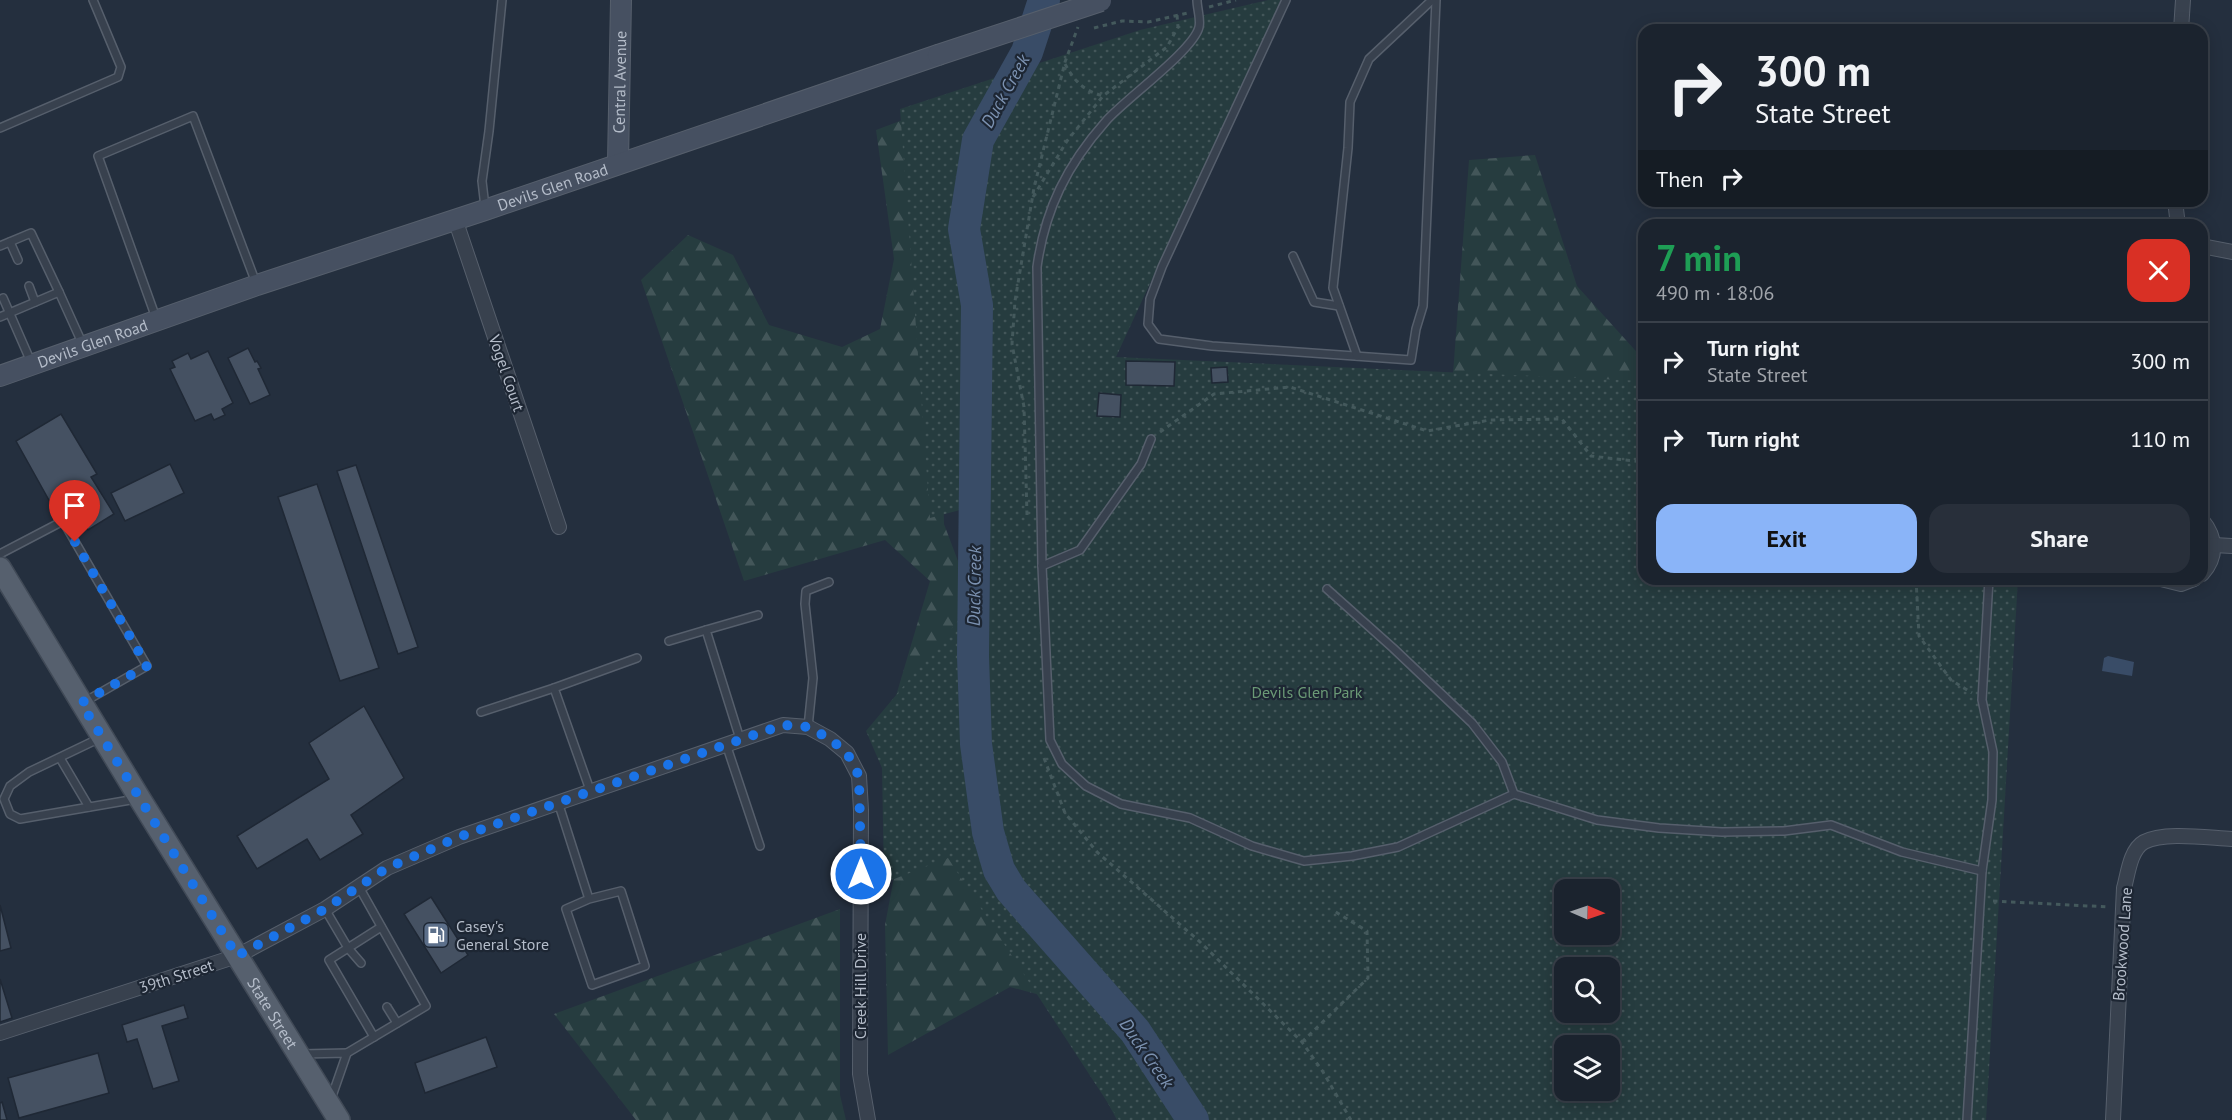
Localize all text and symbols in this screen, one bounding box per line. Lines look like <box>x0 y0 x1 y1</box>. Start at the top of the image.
street label: Central Avenue <box>609 30 630 134</box>
text: 300 m <box>1755 43 1871 98</box>
icon: right <box>1656 48 1734 126</box>
water label: Duck Creek <box>975 50 1035 132</box>
text: State Street <box>1755 96 1891 130</box>
street label: Devils Glen Road <box>495 159 610 215</box>
icon: right <box>1715 162 1748 195</box>
text: Then <box>1656 165 1703 193</box>
text: 7 min <box>1656 234 1742 281</box>
button: close <box>2127 239 2190 302</box>
text: 490 m · 18:06 <box>1656 280 1774 306</box>
street label: Devils Glen Road <box>35 315 150 372</box>
street label: Vogel Court <box>484 331 530 414</box>
text: Turn right <box>1707 334 1799 362</box>
icon: right <box>1656 345 1689 378</box>
text: 300 m <box>2130 347 2190 375</box>
text: State Street <box>1707 362 1807 388</box>
icon: right <box>1656 423 1689 456</box>
text: Turn right <box>1707 425 1799 453</box>
text: 110 m <box>2130 425 2190 453</box>
pin <box>49 480 100 542</box>
icon: arrive <box>58 489 91 522</box>
button: Exit <box>1656 504 1917 573</box>
button: Share <box>1929 504 2190 573</box>
water label: Duck Creek <box>962 545 986 626</box>
park label: Devils Glen Park <box>1252 682 1363 702</box>
position arrow <box>829 842 893 906</box>
north arrow <box>1554 879 1620 945</box>
map controls <box>1554 879 1620 1101</box>
street label: Brookwood Lane <box>2108 886 2136 1002</box>
place label: Casey's General Store <box>456 916 549 954</box>
fuel station icon: Casey's General Store <box>421 920 451 950</box>
street label: Creek Hill Drive <box>850 933 870 1039</box>
street label: 39th Street <box>136 954 216 997</box>
button: search <box>1554 957 1620 1023</box>
street label: State Street <box>243 974 303 1053</box>
water label: Duck Creek <box>1115 1014 1180 1093</box>
button: layers <box>1554 1035 1620 1101</box>

